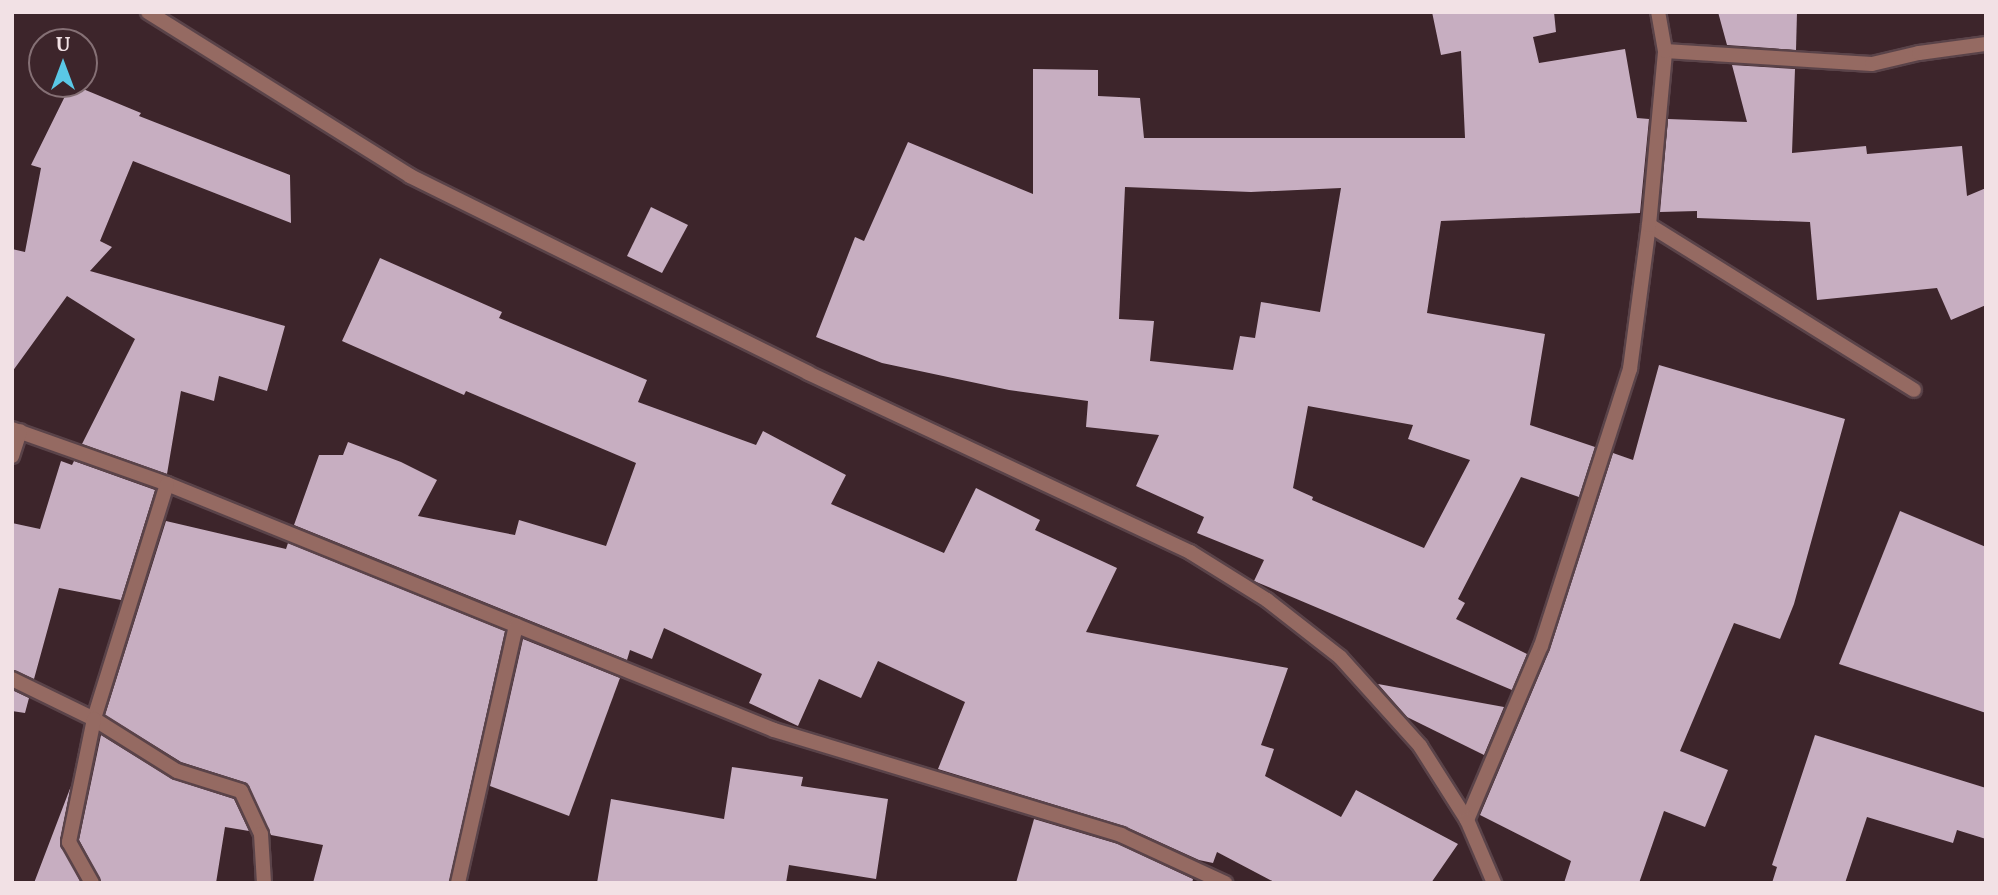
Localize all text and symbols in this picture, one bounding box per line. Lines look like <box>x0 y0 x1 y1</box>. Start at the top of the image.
north arrow <box>28 28 98 98</box>
text: U <box>56 32 70 56</box>

